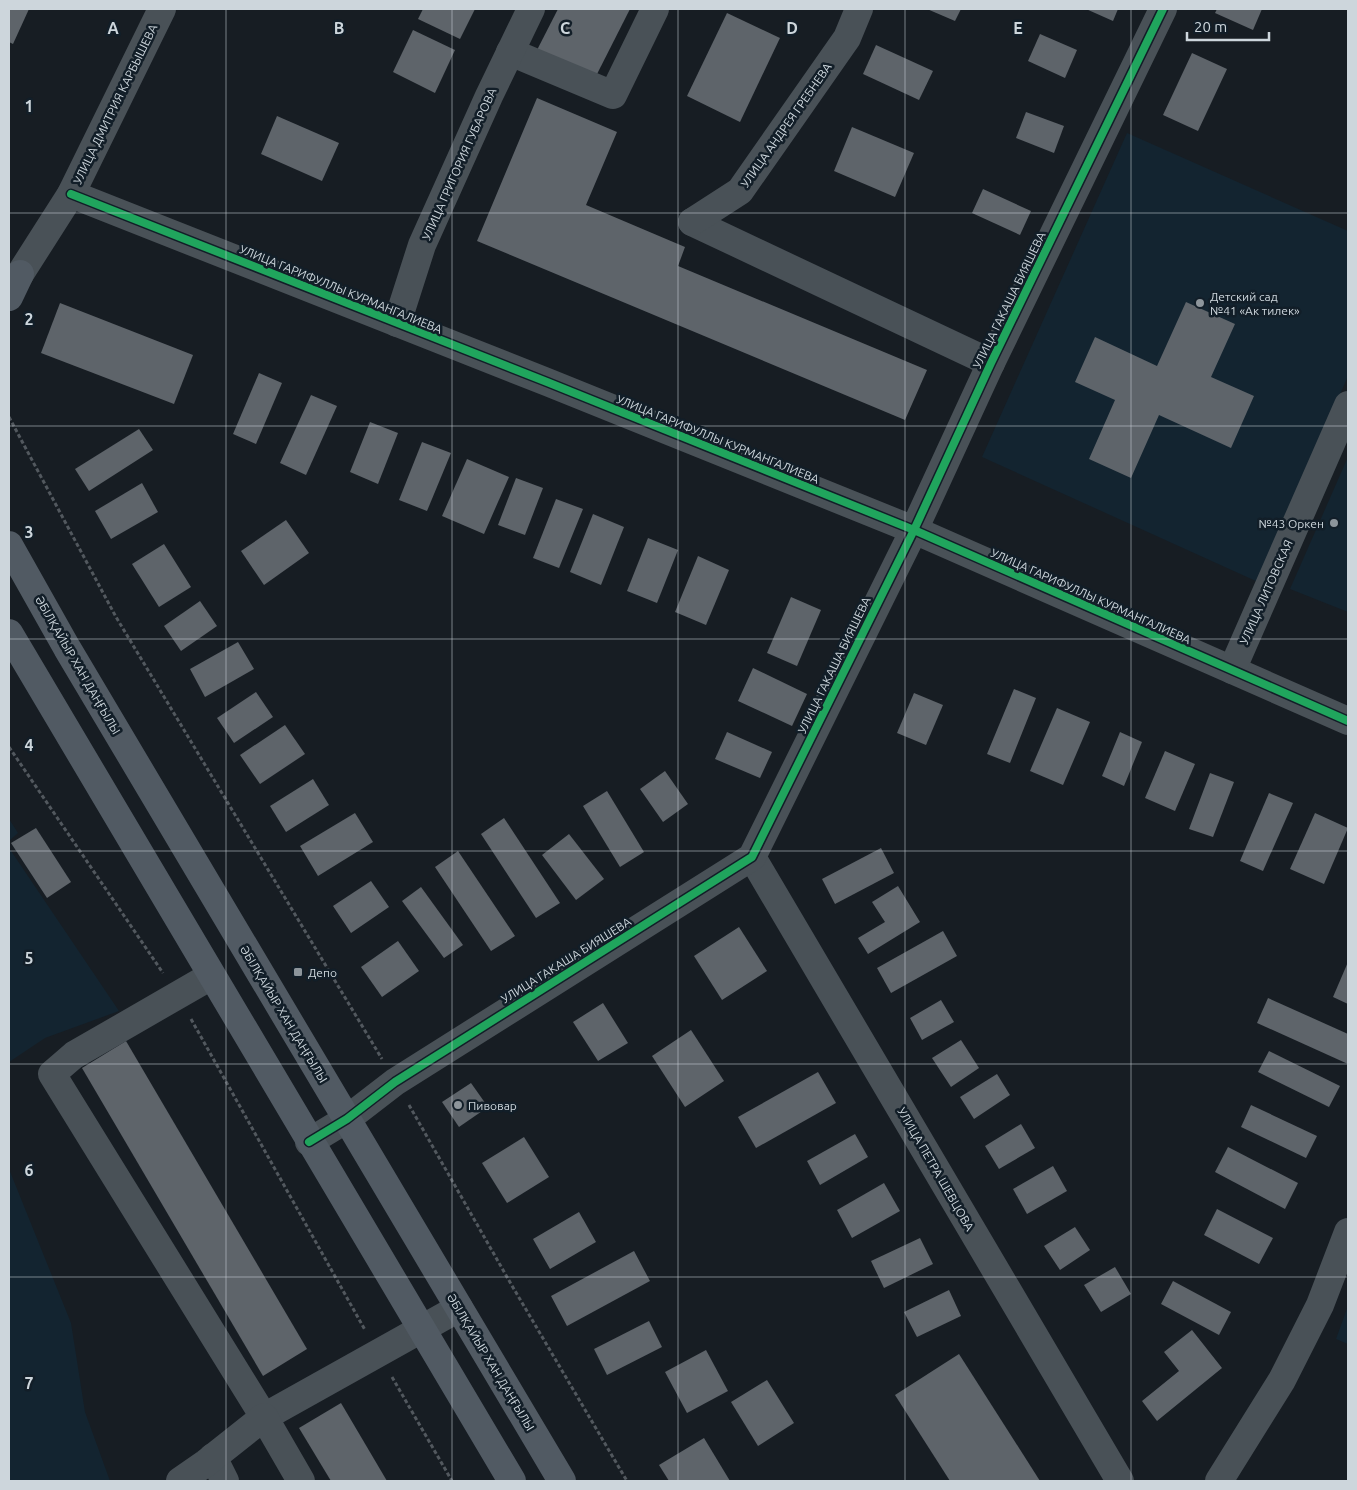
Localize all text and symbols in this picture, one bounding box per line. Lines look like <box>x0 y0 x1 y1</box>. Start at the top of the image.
scale bar <box>1187 10 1270 42</box>
text: 20 m <box>1194 18 1227 35</box>
text: A <box>107 19 119 37</box>
text: B <box>334 19 344 37</box>
text: C <box>560 19 570 37</box>
text: D <box>786 19 798 37</box>
text: E <box>1013 19 1023 37</box>
street label: УЛИЦА ДМИТРИЯ КАРБЫШЕВА <box>71 22 160 186</box>
street label: УЛИЦА АНДРЕЯ ГРЕБНЕВА <box>738 60 834 190</box>
street label: УЛИЦА ГРИГОРИЯ ГУБАРОВА <box>419 86 499 242</box>
text: 1 <box>24 97 34 115</box>
street label: УЛИЦА ГАКАША БИЯШЕВА <box>970 229 1048 370</box>
street label: УЛИЦА ГАРИФУЛЛЫ КУРМАНГАЛИЕВА <box>238 242 444 336</box>
place label: Детский сад №41 «Ак тилек» <box>1210 290 1300 317</box>
marker: Детский сад №41 «Ак тилек» <box>1194 297 1206 309</box>
text: 2 <box>24 310 34 328</box>
street label: УЛИЦА ГАРИФУЛЛЫ КУРМАНГАЛИЕВА <box>615 392 821 486</box>
place label: №43 Оркен <box>1259 517 1324 530</box>
marker: №43 Оркен <box>1328 517 1340 529</box>
text: 3 <box>24 523 34 541</box>
street label: УЛИЦА ЛИТОВСКАЯ <box>1237 538 1295 646</box>
street label: УЛИЦА ГАРИФУЛЛЫ КУРМАНГАЛИЕВА <box>989 546 1193 646</box>
street label: ӘБІЛҚАЙЫР ХАН ДАҢҒЫЛЫ <box>33 594 123 736</box>
street label: УЛИЦА ГАКАША БИЯШЕВА <box>795 594 873 735</box>
text: 4 <box>24 736 34 754</box>
street label: УЛИЦА ГАКАША БИЯШЕВА <box>499 915 633 1005</box>
street label: ӘБІЛҚАЙЫР ХАН ДАҢҒЫЛЫ <box>238 943 330 1085</box>
text: 5 <box>24 949 34 967</box>
marker: Депо <box>292 966 304 978</box>
place label: Депо <box>308 966 337 979</box>
marker: Пивовар <box>452 1099 464 1111</box>
place label: Пивовар <box>468 1099 517 1112</box>
street label: УЛИЦА ПЕТРА ШЕВЦОВА <box>895 1105 977 1233</box>
text: 6 <box>24 1161 34 1179</box>
street label: ӘБІЛҚАЙЫР ХАН ДАҢҒЫЛЫ <box>445 1291 537 1433</box>
text: 7 <box>24 1374 34 1392</box>

